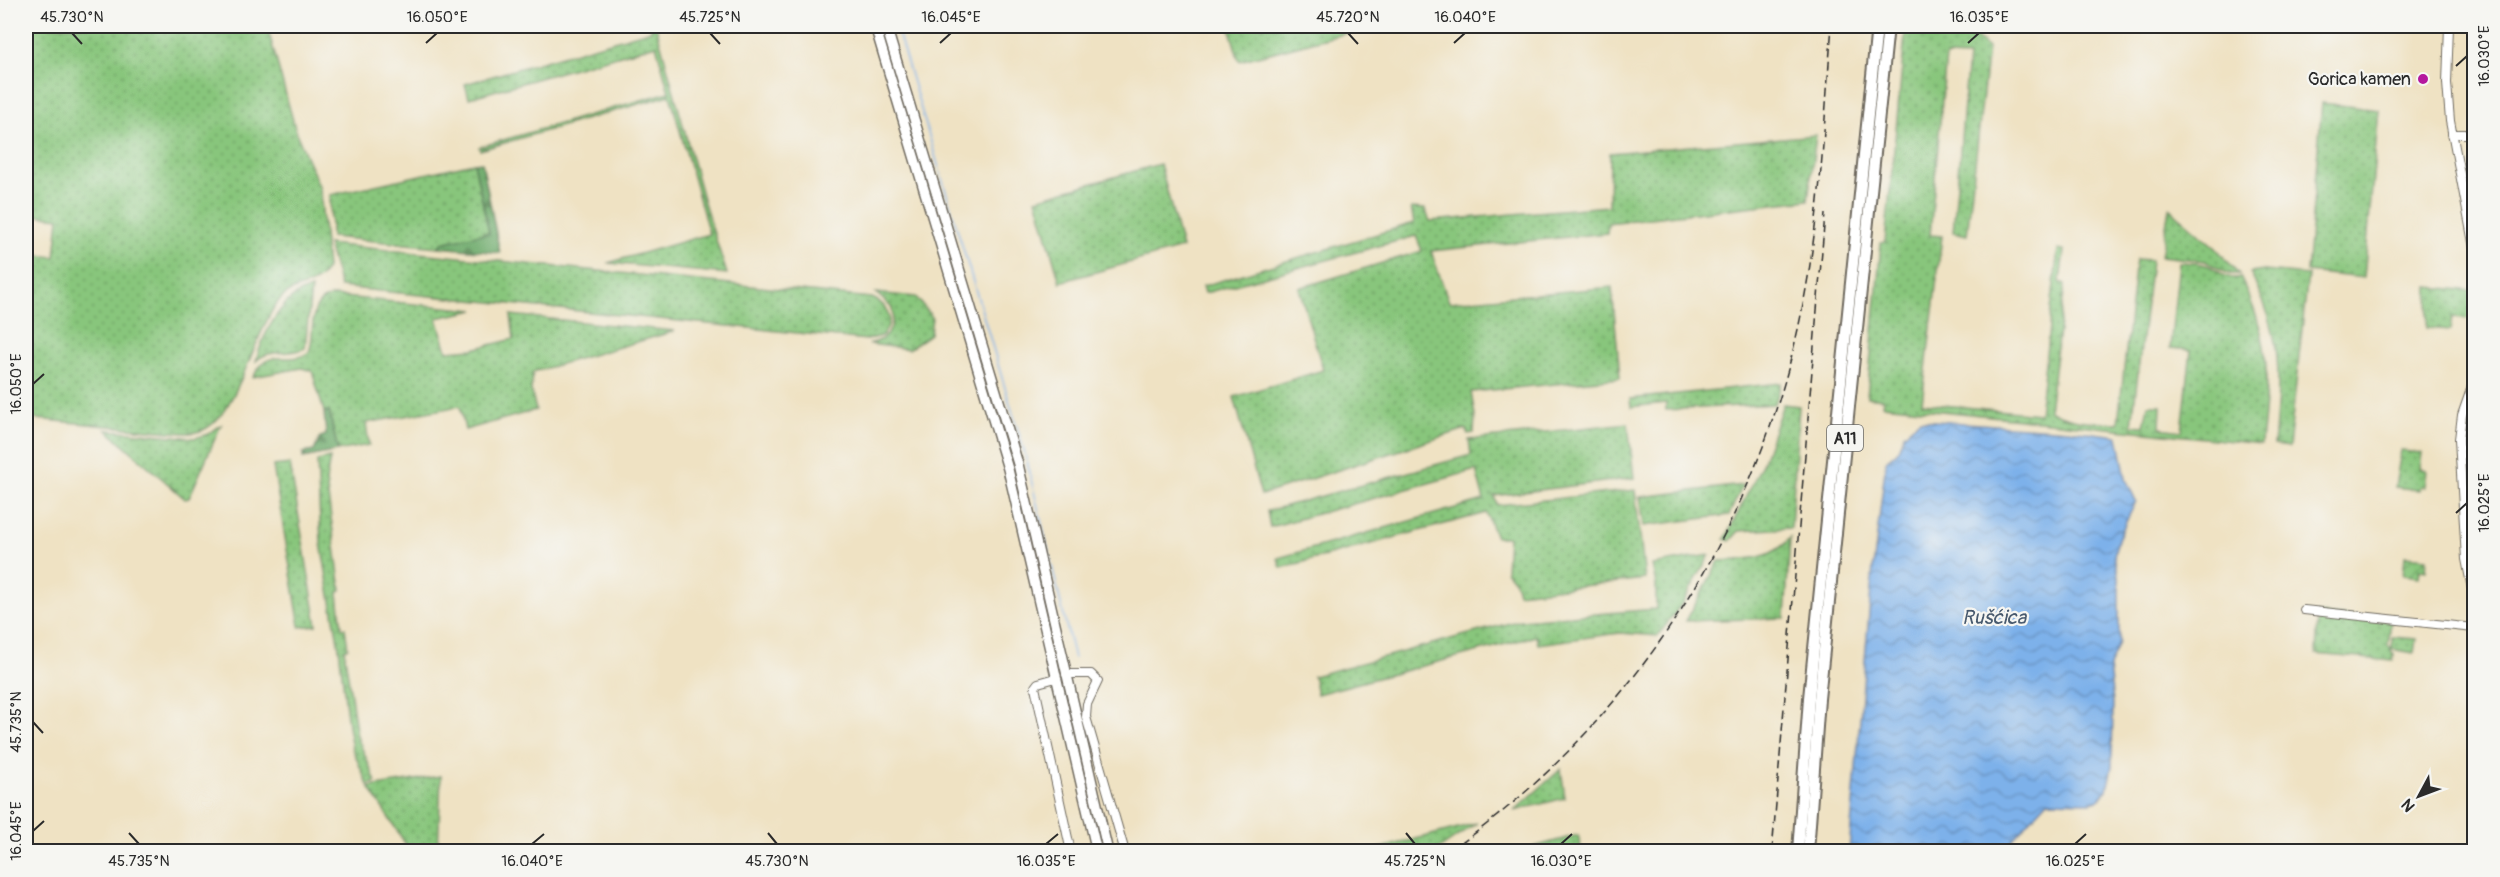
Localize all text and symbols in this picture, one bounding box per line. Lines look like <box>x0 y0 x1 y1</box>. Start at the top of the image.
text: 45.730°N <box>40 8 104 27</box>
text: 16.050°E <box>407 8 468 27</box>
text: 45.725°N <box>679 8 741 27</box>
text: 16.045°E <box>921 8 981 27</box>
text: 45.720°N <box>1316 8 1380 27</box>
text: 16.040°E <box>1434 8 1496 27</box>
text: 16.035°E <box>1950 8 2009 27</box>
text: 16.030°E <box>2475 25 2494 87</box>
place label: Gorica kamen <box>2308 68 2411 91</box>
marker: Gorica kamen <box>2416 72 2430 86</box>
text: 16.050°E <box>7 353 26 414</box>
road number: A11 <box>1827 425 1863 451</box>
text: 16.025°E <box>2475 473 2494 533</box>
water label: Rušćica <box>1962 605 2028 630</box>
text: 45.735°N <box>7 691 26 753</box>
north arrow <box>2389 766 2449 826</box>
text: N <box>2397 794 2420 816</box>
text: 16.045°E <box>7 801 26 861</box>
text: 45.735°N <box>108 852 170 871</box>
text: 16.040°E <box>501 852 563 871</box>
text: 45.730°N <box>745 852 809 871</box>
text: 16.035°E <box>1017 852 1076 871</box>
text: 45.725°N <box>1384 852 1446 871</box>
text: 16.030°E <box>1530 852 1592 871</box>
text: 16.025°E <box>2045 852 2105 871</box>

